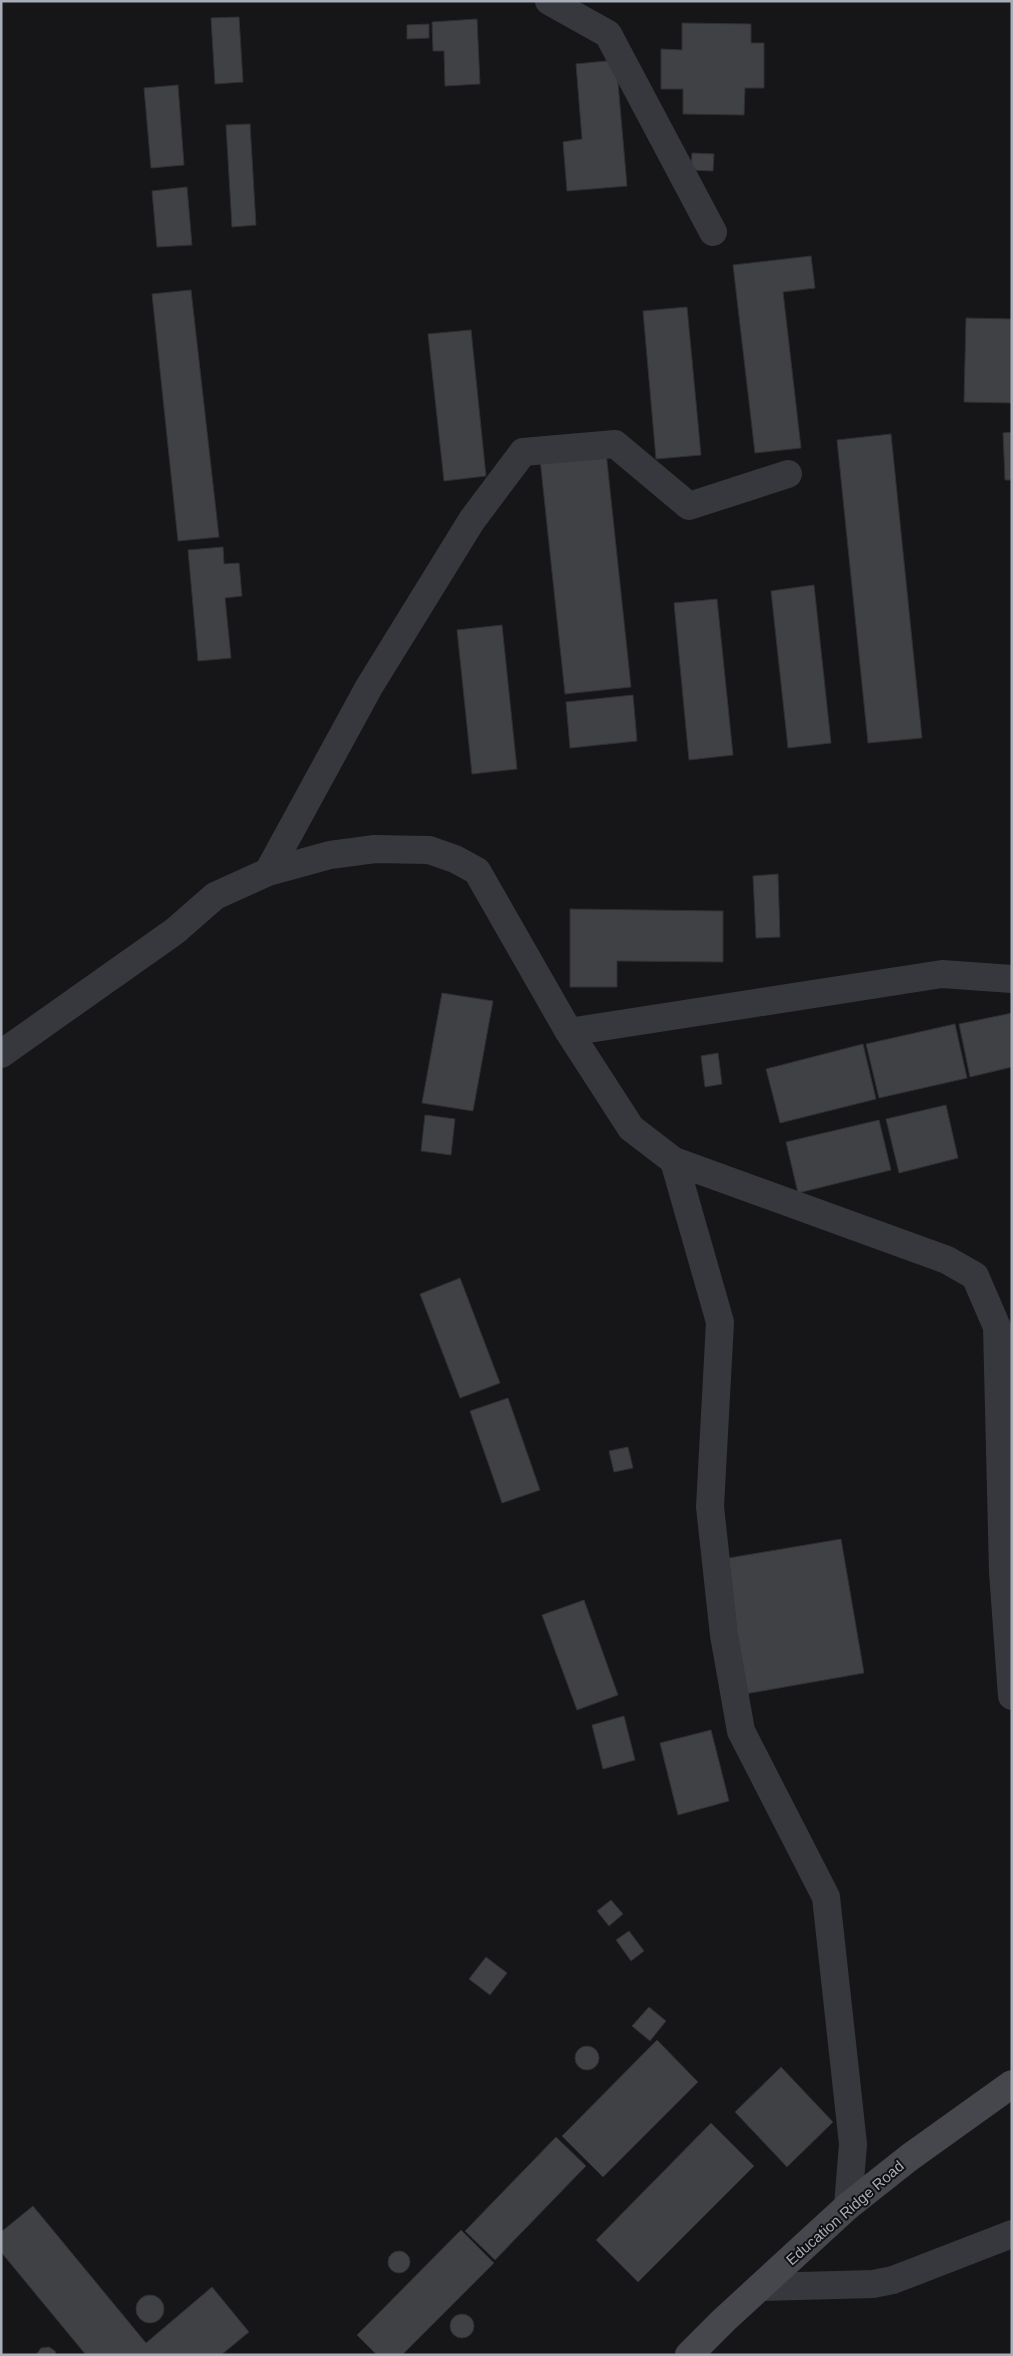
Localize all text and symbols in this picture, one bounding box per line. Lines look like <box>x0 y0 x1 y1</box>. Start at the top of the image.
street label: Education Ridge Road <box>782 2157 907 2268</box>

